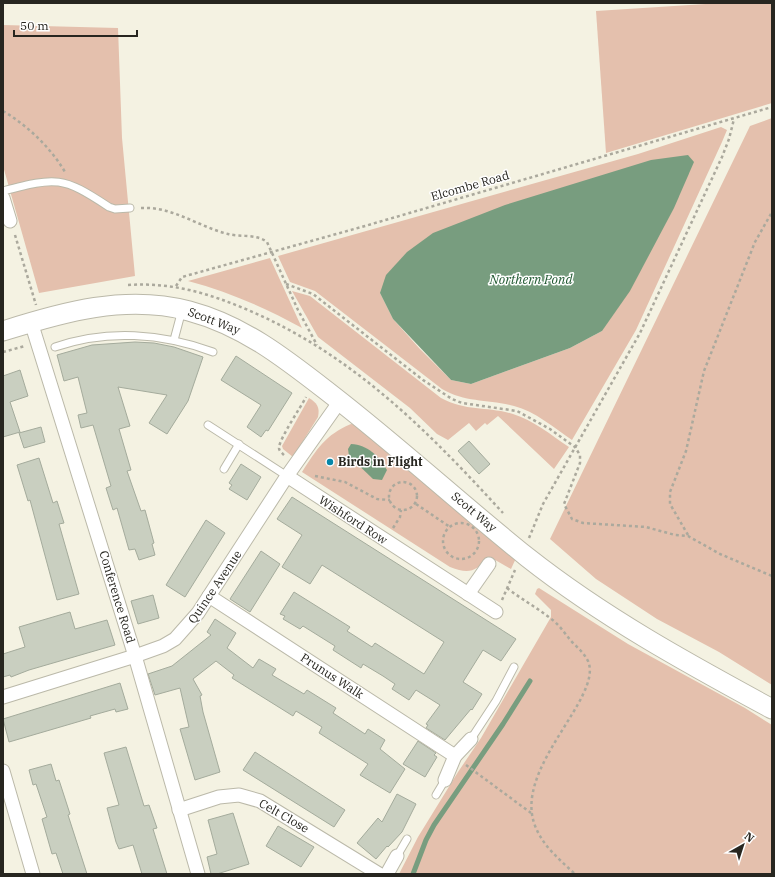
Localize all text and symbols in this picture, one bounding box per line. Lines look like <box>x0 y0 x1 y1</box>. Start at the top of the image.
scale bar <box>14 12 137 38</box>
text: 50 m <box>20 18 49 33</box>
street label: Elcombe Road <box>429 167 511 204</box>
water label: Northern Pond <box>489 271 573 288</box>
street label: Scott Way <box>186 304 243 338</box>
place label: Birds in Flight <box>338 454 423 469</box>
marker: Birds in Flight <box>325 457 335 467</box>
street label: Scott Way <box>449 488 501 535</box>
street label: Wishford Row <box>316 492 391 548</box>
street label: Quince Avenue <box>185 547 245 626</box>
street label: Conference Road <box>96 549 139 645</box>
street label: Prunus Walk <box>298 650 367 702</box>
street label: Celt Close <box>257 795 312 836</box>
north arrow <box>723 825 763 865</box>
text: N <box>742 829 757 846</box>

